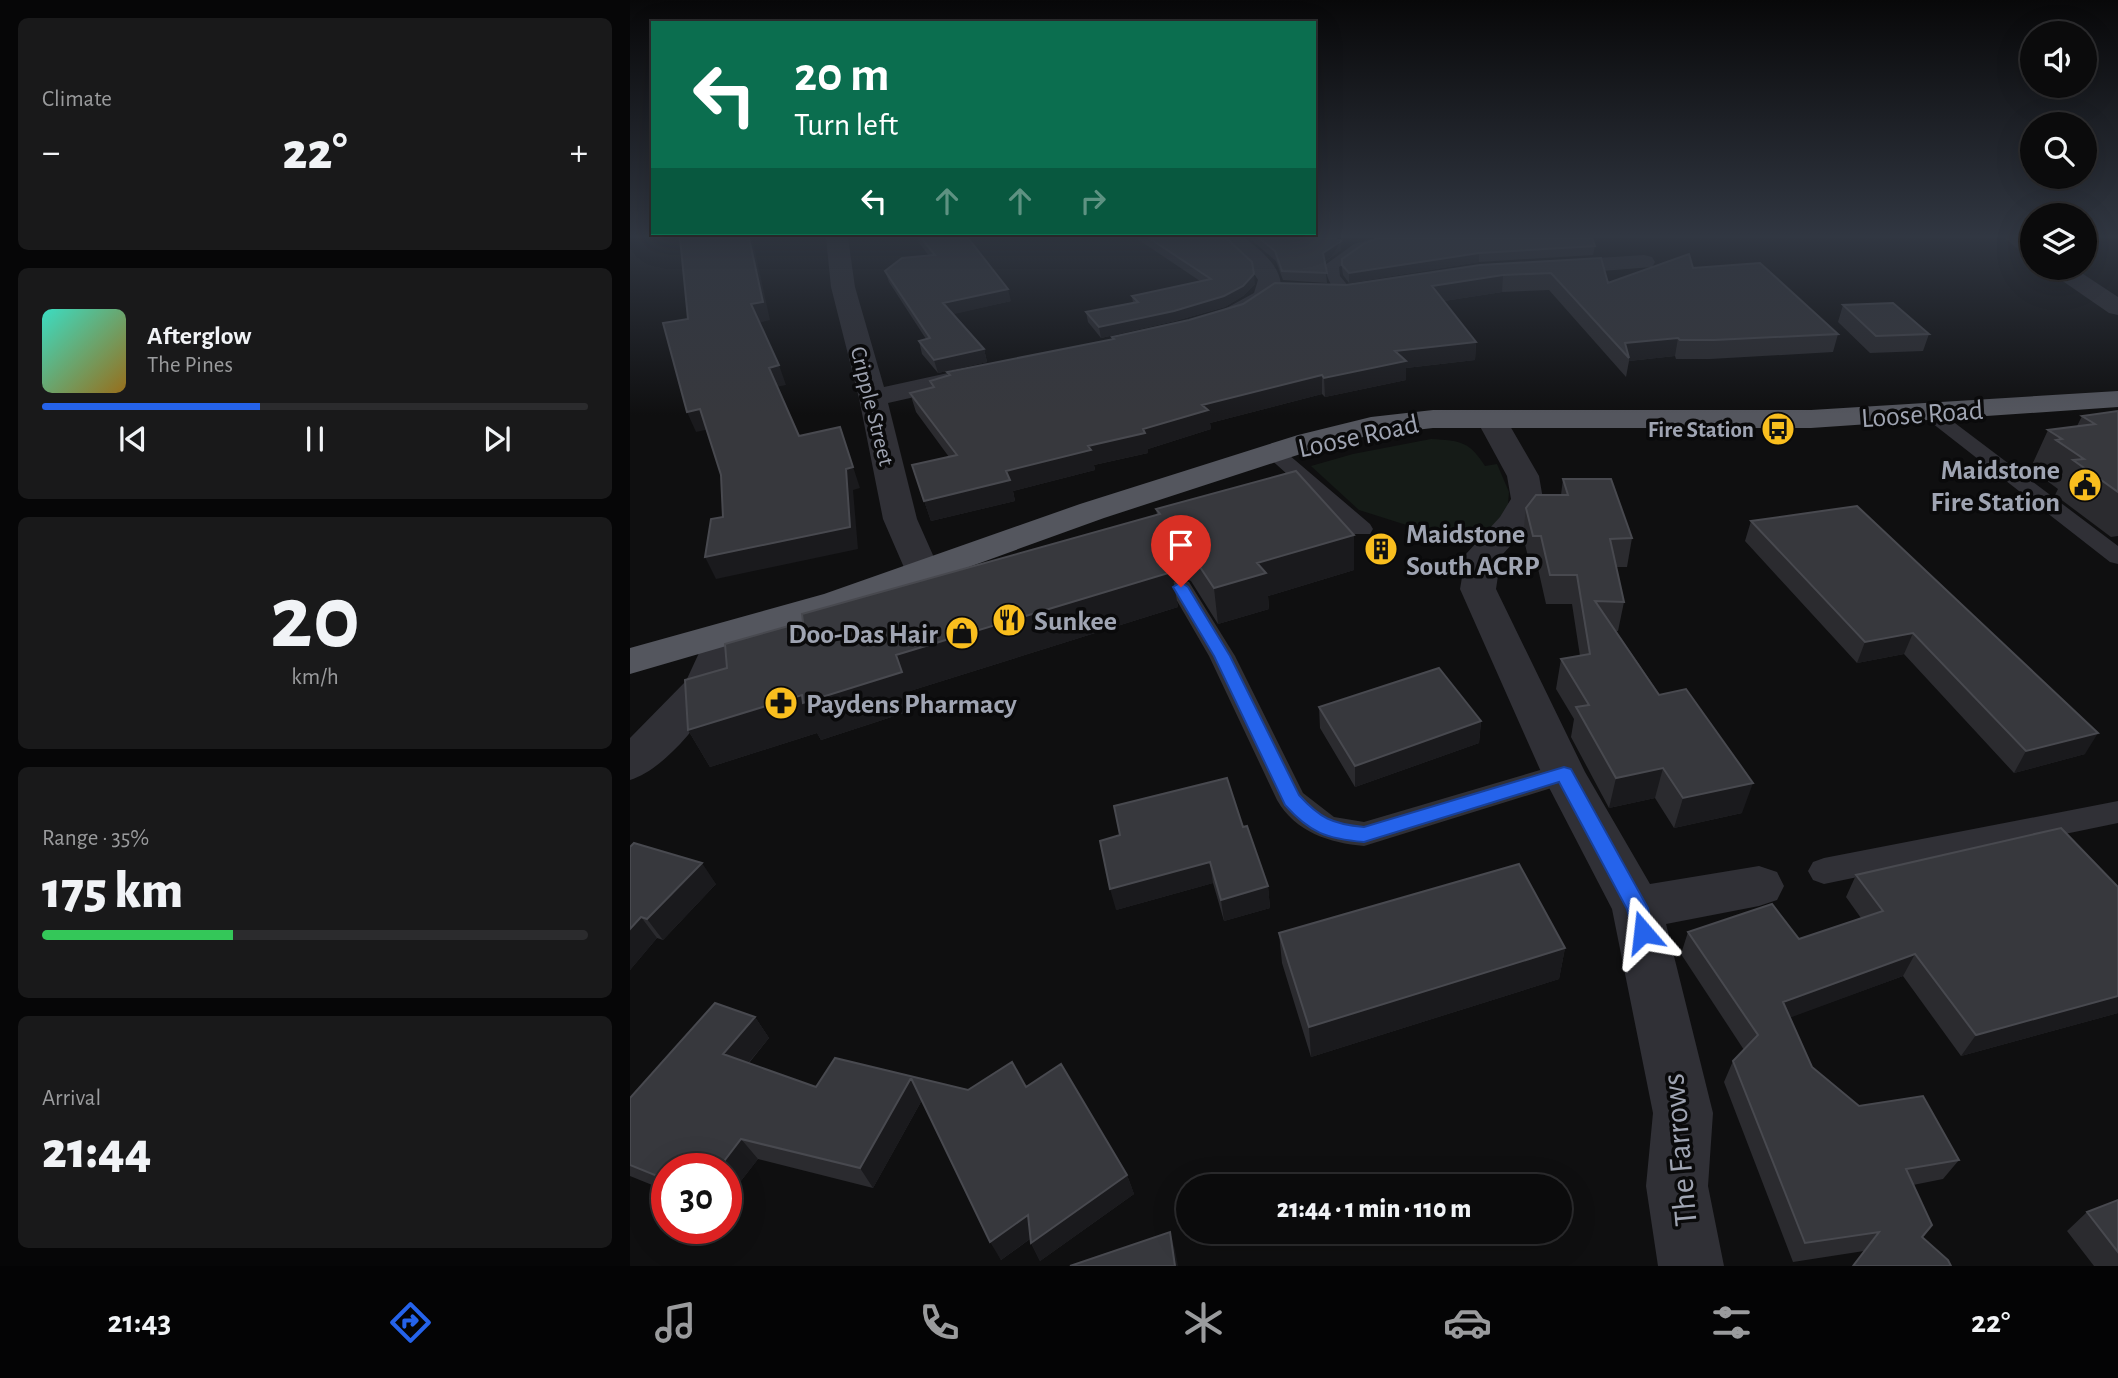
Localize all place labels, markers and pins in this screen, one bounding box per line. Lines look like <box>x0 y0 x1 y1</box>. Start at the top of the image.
bus stop icon: Fire Station <box>1759 410 1797 448</box>
place label: Fire Station <box>1648 419 1754 442</box>
place label: Maidstone Fire Station <box>1931 457 2060 517</box>
public building icon: Maidstone Fire Station <box>2066 466 2104 504</box>
pin <box>1151 515 1211 587</box>
place label: Maidstone South ACRP <box>1406 521 1539 581</box>
building icon: Maidstone South ACRP <box>1362 530 1400 568</box>
restaurant icon: Sunkee <box>990 601 1028 639</box>
place label: Sunkee <box>1034 608 1117 636</box>
shop icon: Doo-Das Hair <box>943 614 981 652</box>
place label: Doo-Das Hair <box>788 621 938 649</box>
pharmacy icon: Paydens Pharmacy <box>762 684 800 722</box>
place label: Paydens Pharmacy <box>806 691 1017 719</box>

